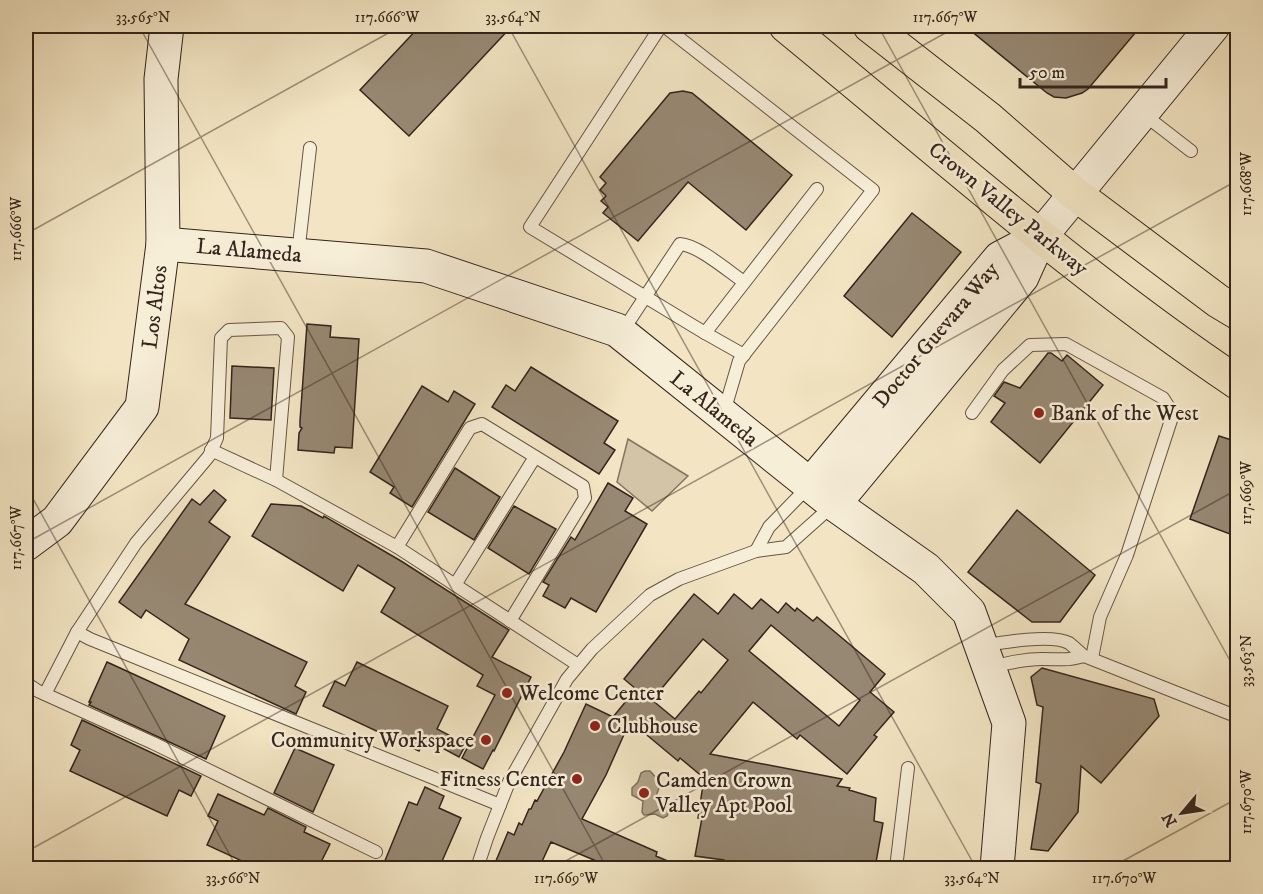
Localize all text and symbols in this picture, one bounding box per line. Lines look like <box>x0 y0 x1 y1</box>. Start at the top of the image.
text: 33.565°N <box>116 8 170 27</box>
text: 117.666°W <box>355 8 419 27</box>
text: 33.564°N <box>485 8 541 27</box>
text: 117.667°W <box>913 8 977 27</box>
scale bar <box>1020 51 1166 89</box>
text: 50 m <box>1029 62 1065 84</box>
street label: Crown Valley Parkway <box>923 136 1094 282</box>
text: 117.668°W <box>1237 152 1256 216</box>
text: 117.666°W <box>7 197 26 261</box>
street label: La Alameda <box>195 233 304 269</box>
street label: Doctor Guevara Way <box>867 256 1005 413</box>
street label: Los Altos <box>136 264 174 350</box>
street label: La Alameda <box>664 365 764 453</box>
place label: Bank of the West <box>1051 400 1199 427</box>
marker: Bank of the West <box>1032 406 1046 420</box>
text: 117.669°W <box>1237 461 1256 525</box>
text: 117.667°W <box>7 506 26 570</box>
text: 33.563°N <box>1237 635 1256 687</box>
place label: Welcome Center <box>518 680 664 707</box>
marker: Welcome Center <box>500 686 514 700</box>
place label: Clubhouse <box>607 713 698 740</box>
marker: Clubhouse <box>588 719 602 733</box>
place label: Community Workspace <box>271 727 474 754</box>
marker: Community Workspace <box>479 733 493 747</box>
place label: Fitness Center <box>439 766 566 793</box>
place label: Camden Crown Valley Apt Pool <box>655 767 793 819</box>
text: 117.670°W <box>1237 769 1256 834</box>
marker: Fitness Center <box>570 772 584 786</box>
north arrow <box>1152 783 1212 843</box>
marker: Camden Crown Valley Apt Pool <box>637 786 651 800</box>
text: N <box>1158 809 1182 830</box>
text: 33.566°N <box>206 869 260 888</box>
text: 117.669°W <box>534 869 598 888</box>
text: 33.564°N <box>944 869 1000 888</box>
text: 117.670°W <box>1092 869 1157 888</box>

